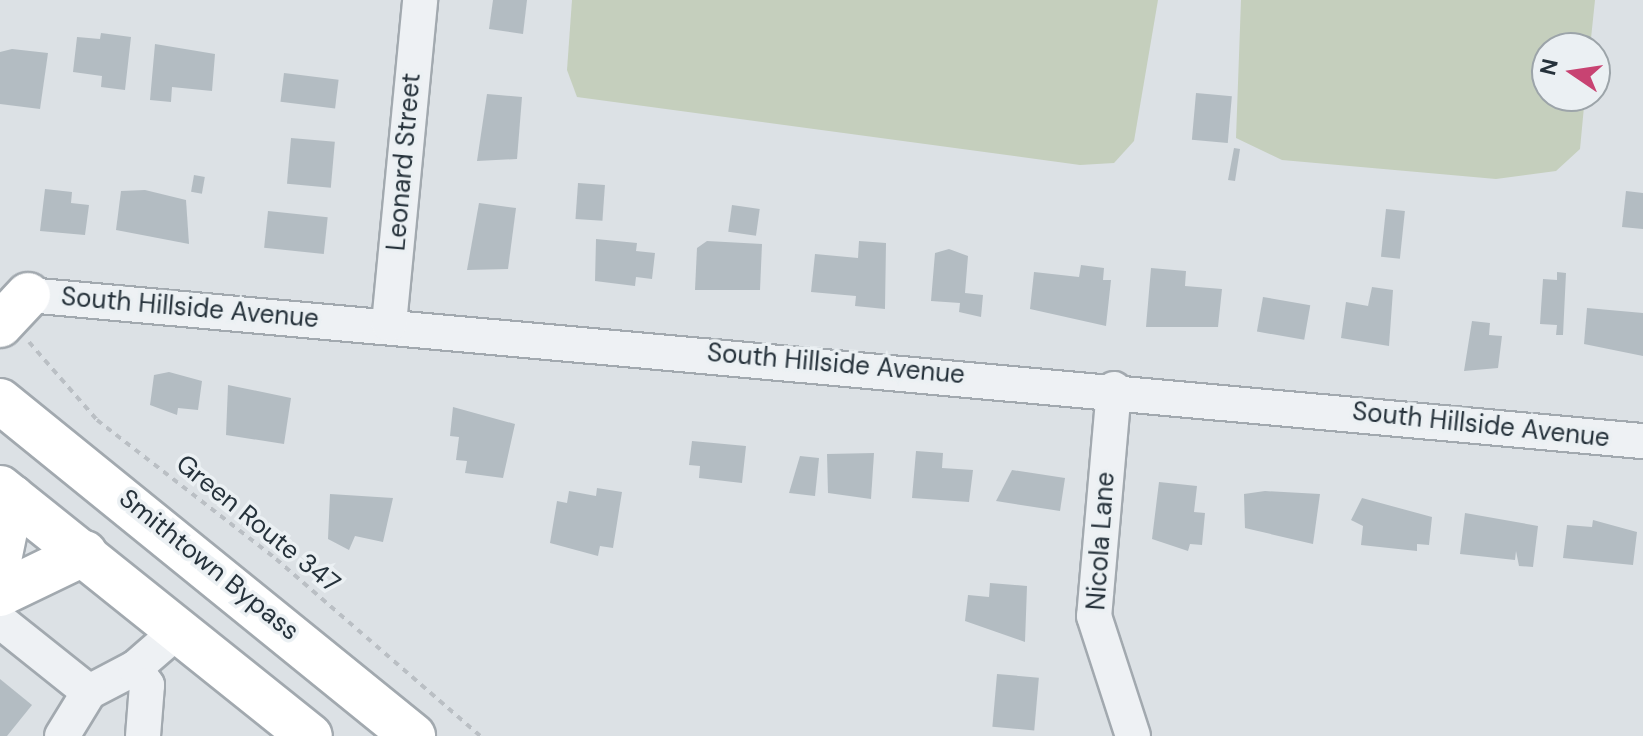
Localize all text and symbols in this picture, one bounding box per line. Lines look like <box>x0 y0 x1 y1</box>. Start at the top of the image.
north arrow <box>1531 32 1611 112</box>
text: N <box>1533 56 1565 78</box>
street label: Leonard Street <box>381 72 427 252</box>
street label: South Hillside Avenue <box>60 281 320 335</box>
street label: South Hillside Avenue <box>706 337 966 391</box>
street label: South Hillside Avenue <box>1351 396 1611 454</box>
street label: Green Route 347 <box>170 448 346 600</box>
street label: Nicola Lane <box>1081 471 1121 611</box>
street label: Smithtown Bypass <box>113 483 305 647</box>

